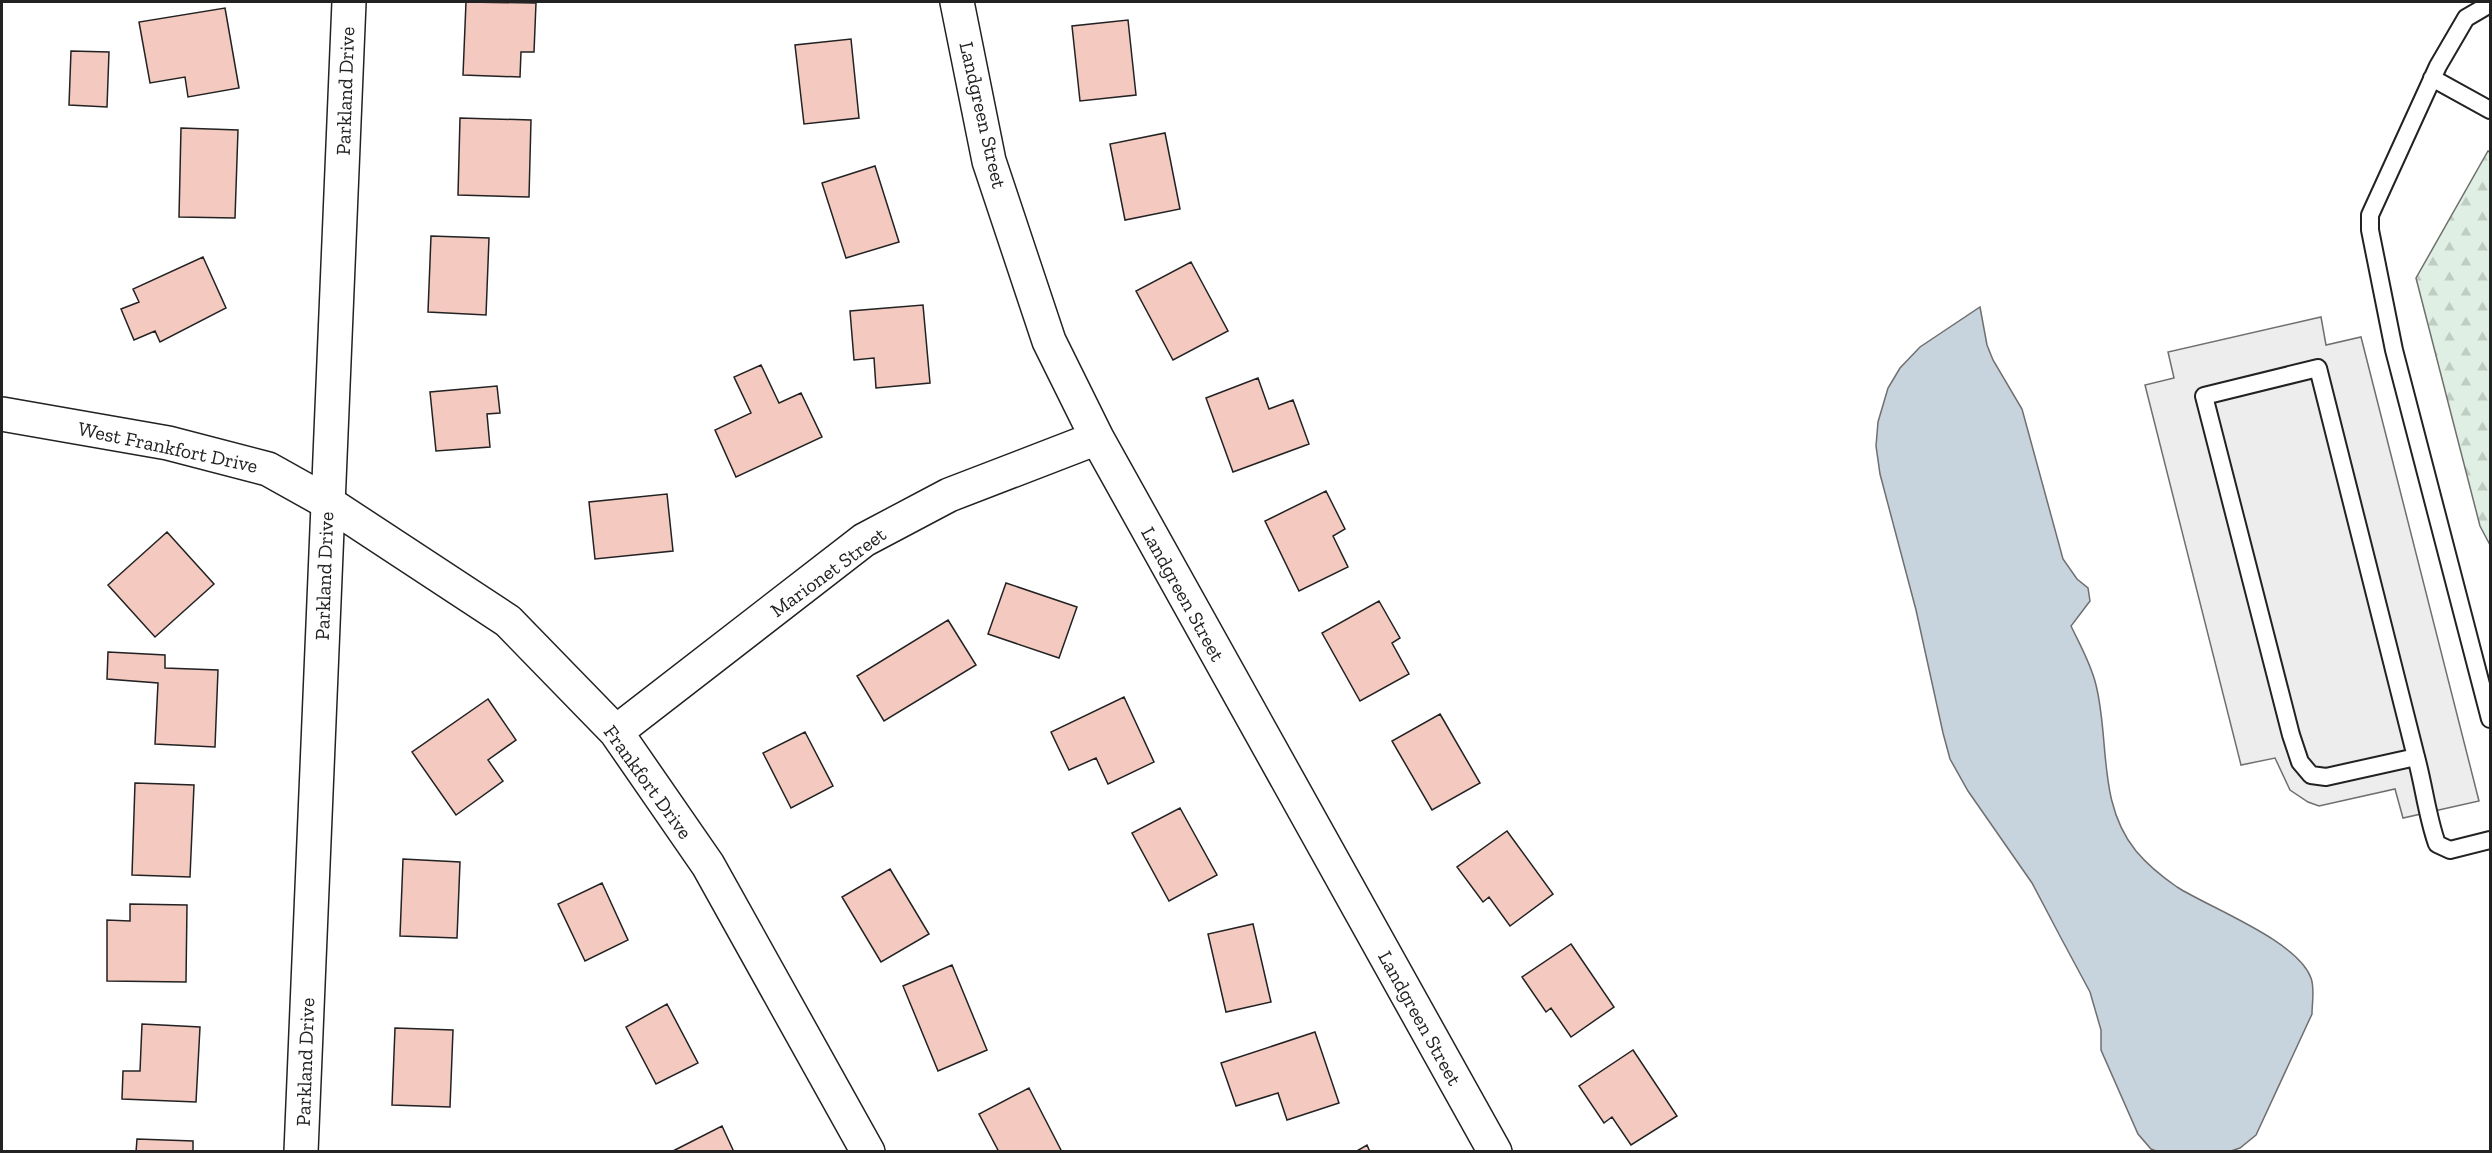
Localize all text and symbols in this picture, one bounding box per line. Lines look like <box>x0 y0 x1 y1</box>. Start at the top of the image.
street label: Parkland Drive <box>331 26 359 156</box>
street label: Landgreen Street <box>954 39 1012 191</box>
street label: West Frankfort Drive <box>76 416 260 478</box>
street label: Parkland Drive <box>310 511 338 641</box>
street label: Marionet Street <box>766 522 891 622</box>
street label: Landgreen Street <box>1136 523 1230 666</box>
street label: Frankfort Drive <box>599 720 697 844</box>
street label: Landgreen Street <box>1373 947 1467 1090</box>
street label: Parkland Drive <box>291 997 319 1127</box>

